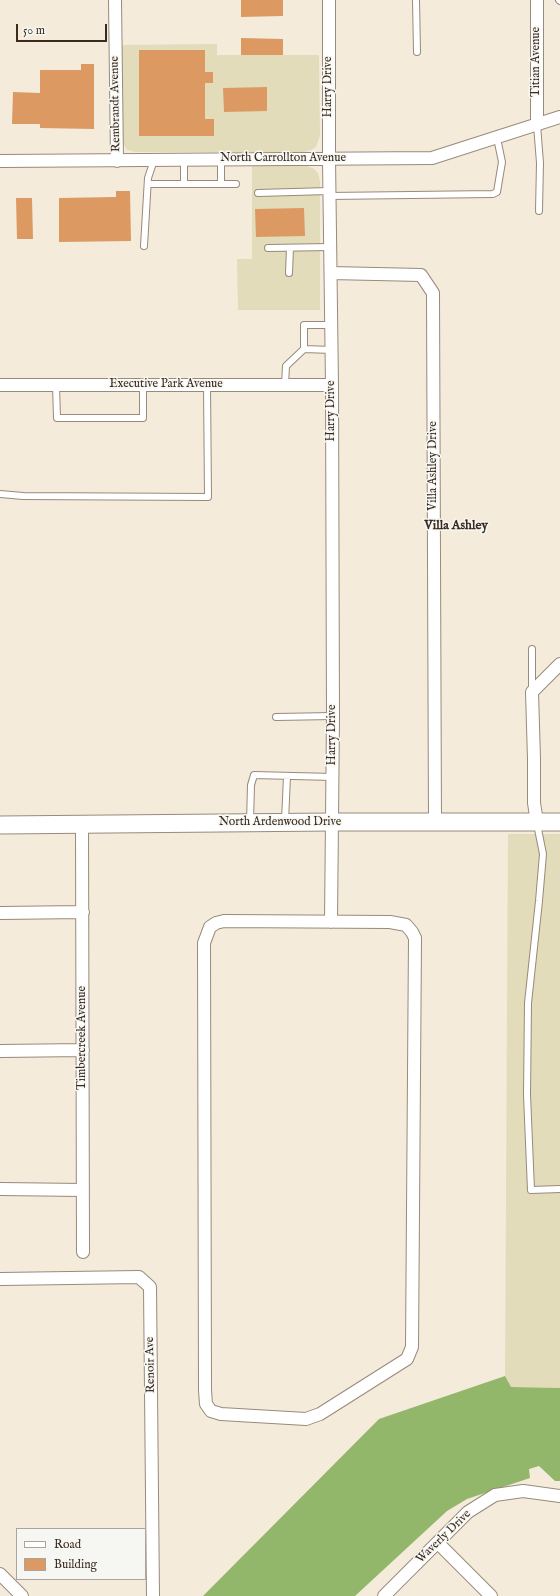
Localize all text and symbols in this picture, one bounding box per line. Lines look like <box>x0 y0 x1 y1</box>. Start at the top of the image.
scale bar <box>18 16 109 42</box>
text: 50 m <box>23 23 45 38</box>
street label: Titian Avenue <box>530 27 544 97</box>
street label: Rembrandt Avenue <box>108 56 124 152</box>
street label: Harry Drive <box>322 57 336 117</box>
street label: North Carrollton Avenue <box>220 152 346 166</box>
street label: Executive Park Avenue <box>109 378 223 392</box>
street label: Harry Drive <box>325 381 339 441</box>
street label: Villa Ashley Drive <box>427 421 441 511</box>
district label: Villa Ashley <box>424 518 488 534</box>
street label: Harry Drive <box>326 705 340 765</box>
street label: North Ardenwood Drive <box>219 816 341 830</box>
street label: Timbercreek Avenue <box>76 986 90 1090</box>
street label: Renoir Ave <box>143 1337 159 1393</box>
street label: Waverly Drive <box>414 1507 474 1567</box>
legend <box>16 1528 146 1580</box>
text: Road <box>54 1537 81 1552</box>
text: Building <box>54 1557 97 1572</box>

